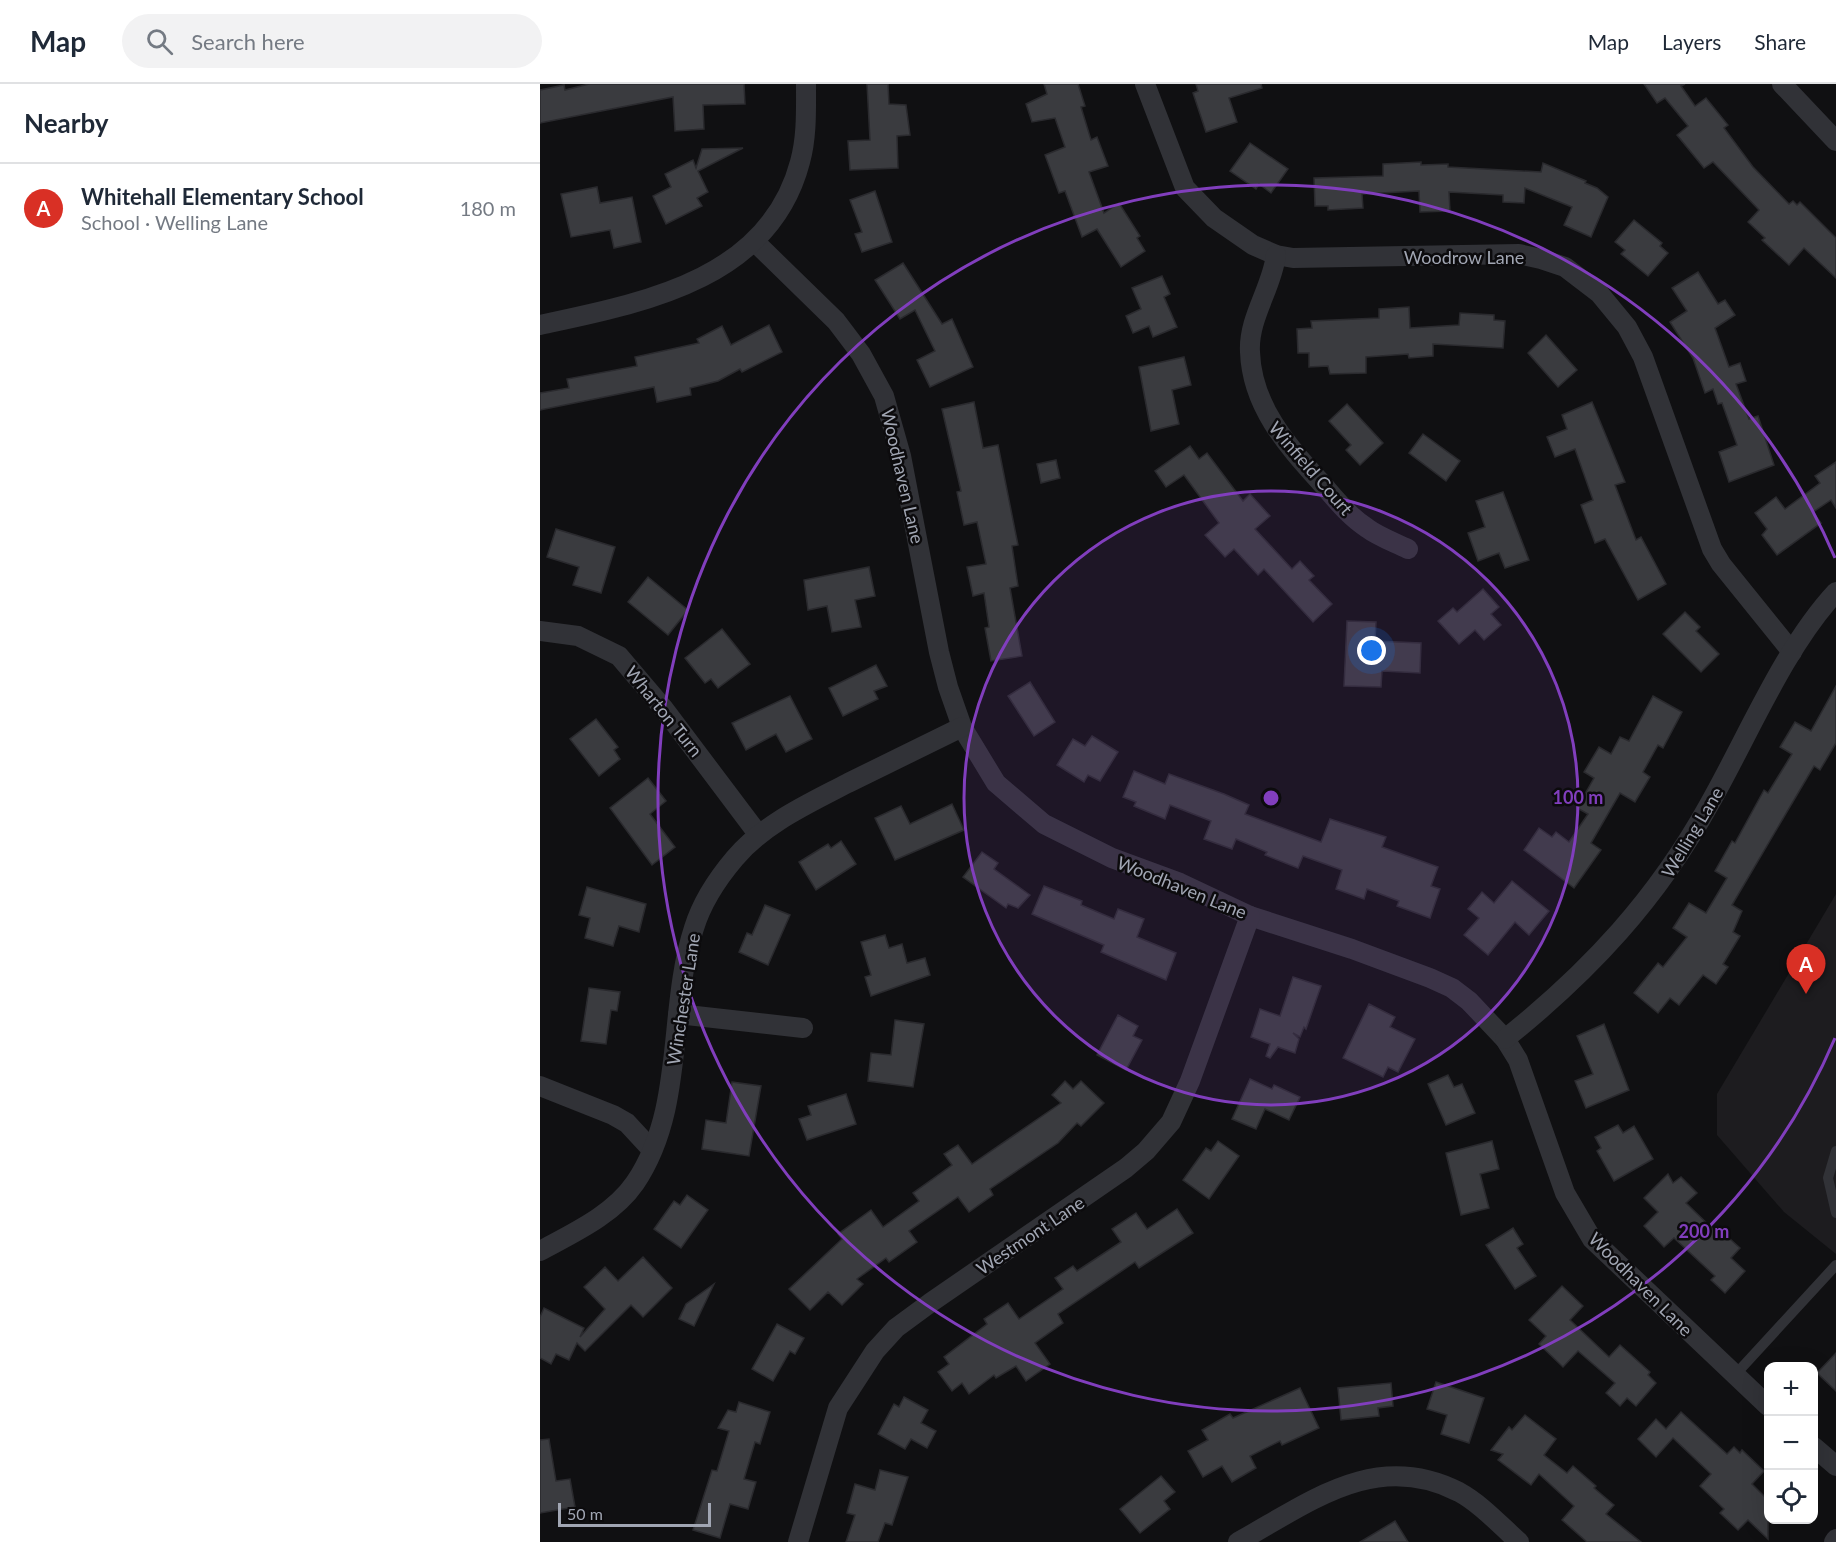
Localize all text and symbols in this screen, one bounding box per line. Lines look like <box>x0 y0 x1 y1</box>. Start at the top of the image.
search box <box>122 14 542 68</box>
text: Map <box>30 24 86 58</box>
icon: search <box>143 25 176 58</box>
text: Search here <box>191 28 305 55</box>
text: Map <box>1588 29 1629 54</box>
text: Layers <box>1662 29 1721 54</box>
text: Share <box>1754 29 1806 54</box>
text: Nearby <box>24 107 109 139</box>
text: Whitehall Elementary School <box>81 183 364 210</box>
text: A <box>37 196 50 220</box>
text: 180 m <box>460 196 516 220</box>
text: School · Welling Lane <box>81 210 268 234</box>
street label: Woodrow Lane <box>1404 246 1524 268</box>
street label: Woodhaven Lane <box>877 406 929 546</box>
street label: Winfield Court <box>1264 417 1358 520</box>
your location <box>1357 636 1386 665</box>
street label: Wharton Turn <box>621 661 707 761</box>
street label: Welling Lane <box>1656 783 1728 881</box>
text: 100 m <box>1553 786 1603 808</box>
centre of rings <box>1261 788 1281 808</box>
street label: Woodhaven Lane <box>1114 851 1250 923</box>
street label: Winchester Lane <box>662 931 704 1067</box>
pin: A <box>1786 944 1826 994</box>
street label: Westmont Lane <box>972 1191 1088 1279</box>
text: 200 m <box>1679 1220 1729 1242</box>
street label: Woodhaven Lane <box>1584 1227 1698 1341</box>
map controls <box>1764 1362 1818 1524</box>
button: + <box>1764 1362 1818 1416</box>
button: − <box>1764 1416 1818 1470</box>
button: locate <box>1764 1470 1818 1524</box>
scale bar <box>558 1500 711 1528</box>
text: 50 m <box>567 1504 603 1523</box>

